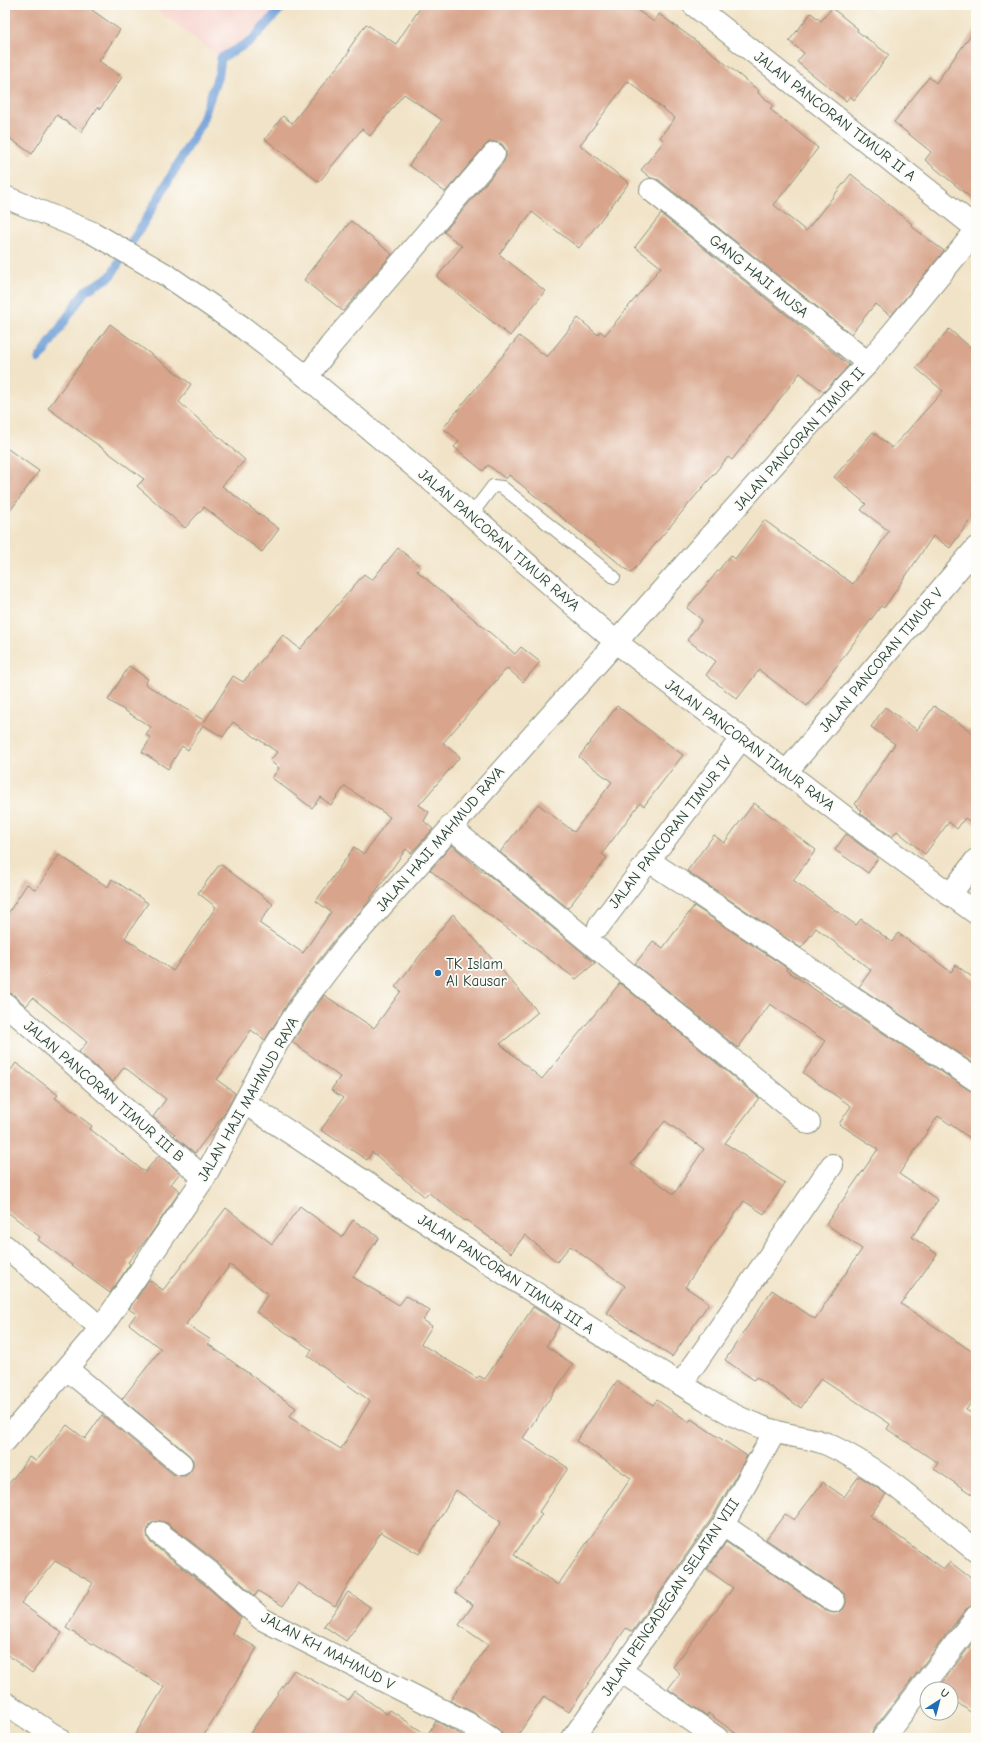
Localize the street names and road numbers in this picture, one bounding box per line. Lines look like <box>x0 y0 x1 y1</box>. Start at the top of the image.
street label: JALAN PANCORAN TIMUR II A <box>750 47 920 185</box>
street label: GANG HAJI MUSA <box>706 231 812 322</box>
street label: JALAN PANCORAN TIMUR II <box>730 364 868 514</box>
street label: JALAN PANCORAN TIMUR RAYA <box>415 465 584 615</box>
street label: JALAN PANCORAN TIMUR V <box>815 584 947 736</box>
street label: JALAN PANCORAN TIMUR RAYA <box>662 675 839 815</box>
street label: JALAN PANCORAN TIMUR IV <box>605 752 735 912</box>
street label: JALAN HAJI MAHMUD RAYA <box>372 763 508 915</box>
street label: JALAN HAJI MAHMUD RAYA <box>194 1014 303 1184</box>
street label: JALAN PANCORAN TIMUR III B <box>20 1016 188 1166</box>
street label: JALAN PANCORAN TIMUR III A <box>415 1210 598 1338</box>
street label: JALAN PENGADEGAN SELATAN VIII <box>597 1495 743 1699</box>
street label: JALAN KH MAHMUD V <box>258 1608 398 1694</box>

